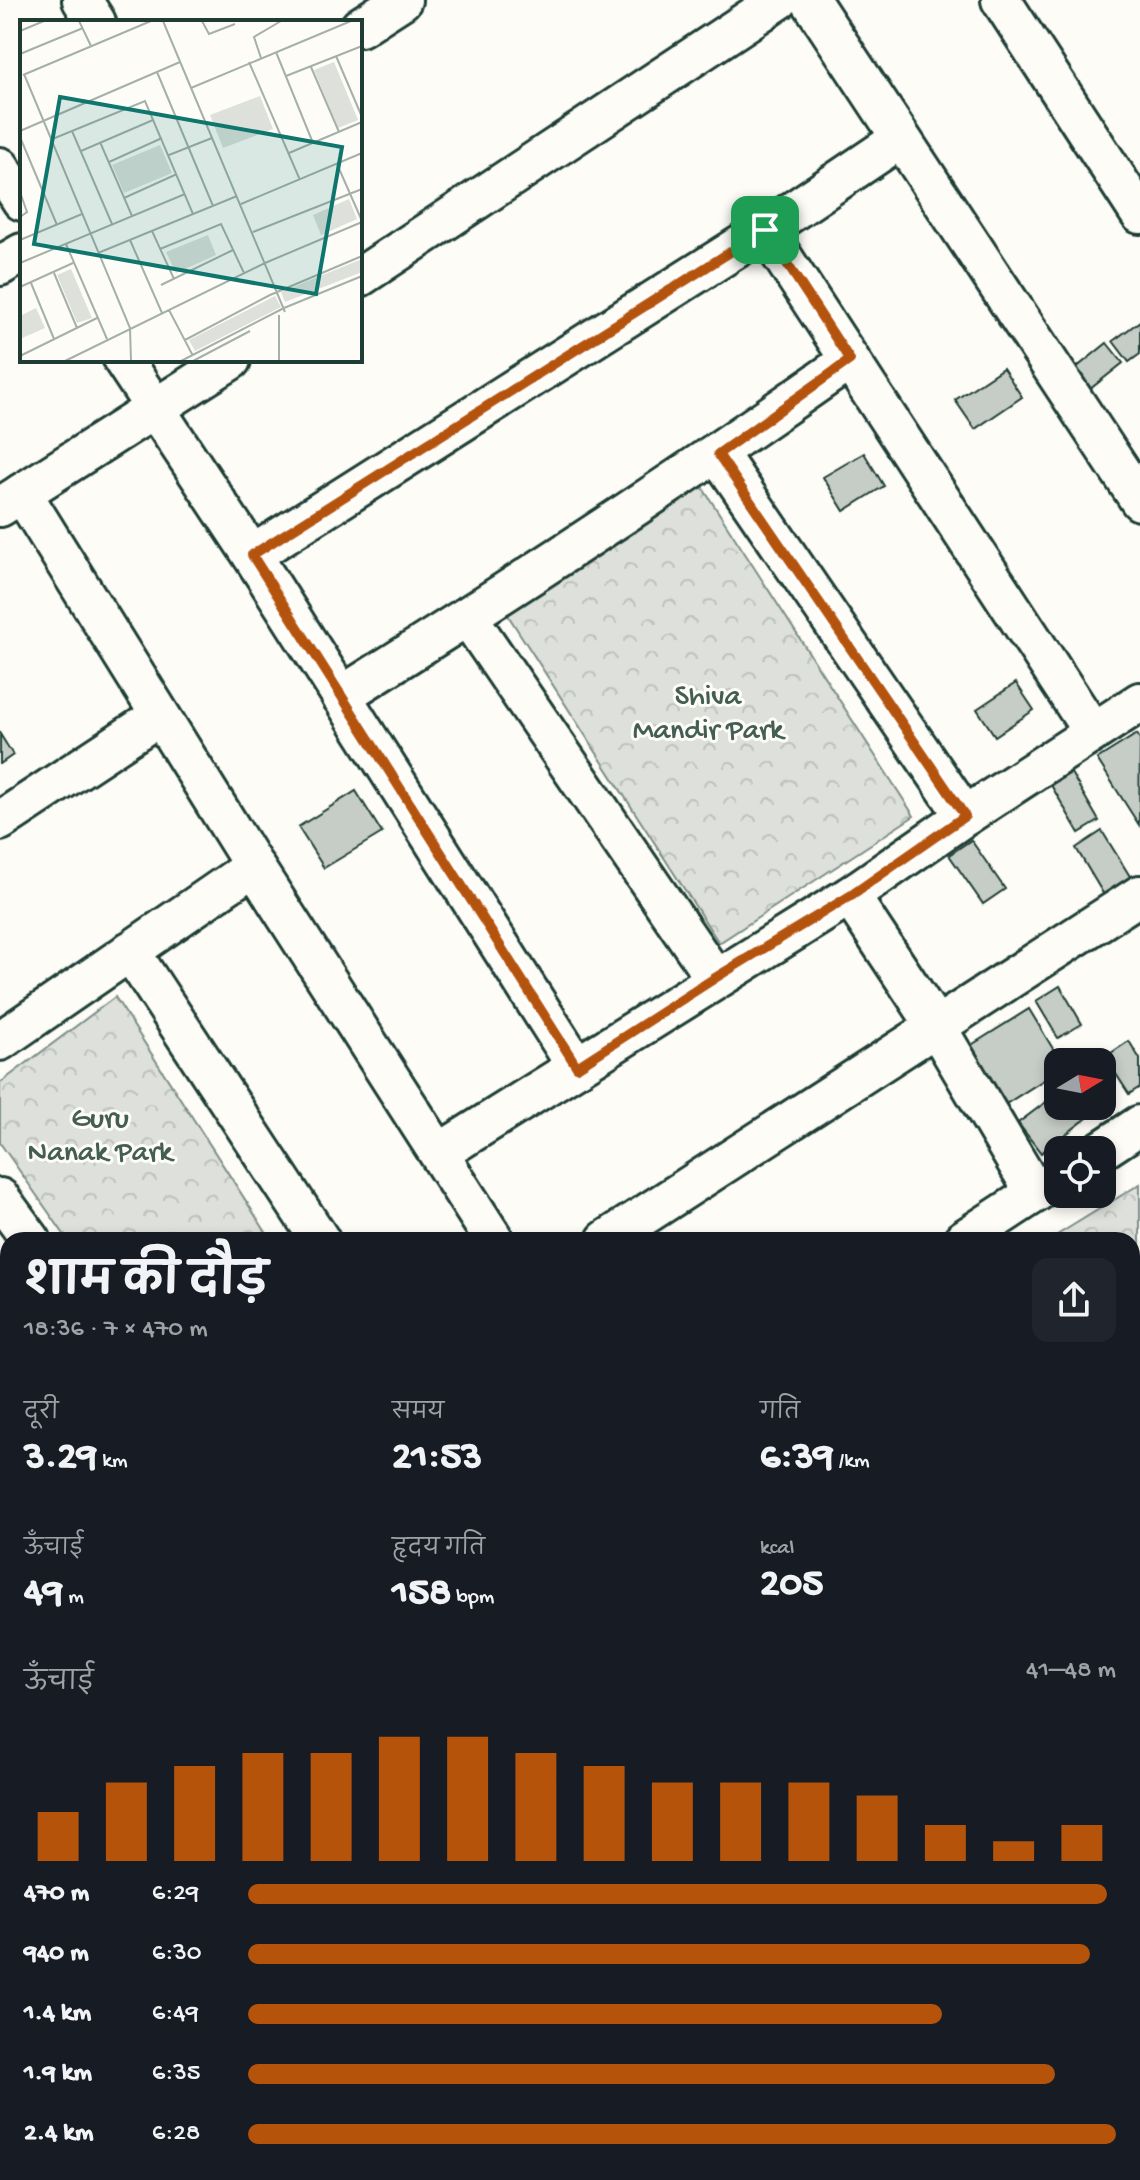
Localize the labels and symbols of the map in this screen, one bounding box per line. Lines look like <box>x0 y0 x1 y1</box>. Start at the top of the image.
inset map <box>20 20 362 362</box>
pin <box>731 196 799 264</box>
park label: Shiva Mandir Park <box>633 681 786 750</box>
north arrow <box>1044 1048 1116 1120</box>
park label: Guru Nanak Park <box>28 1103 175 1172</box>

